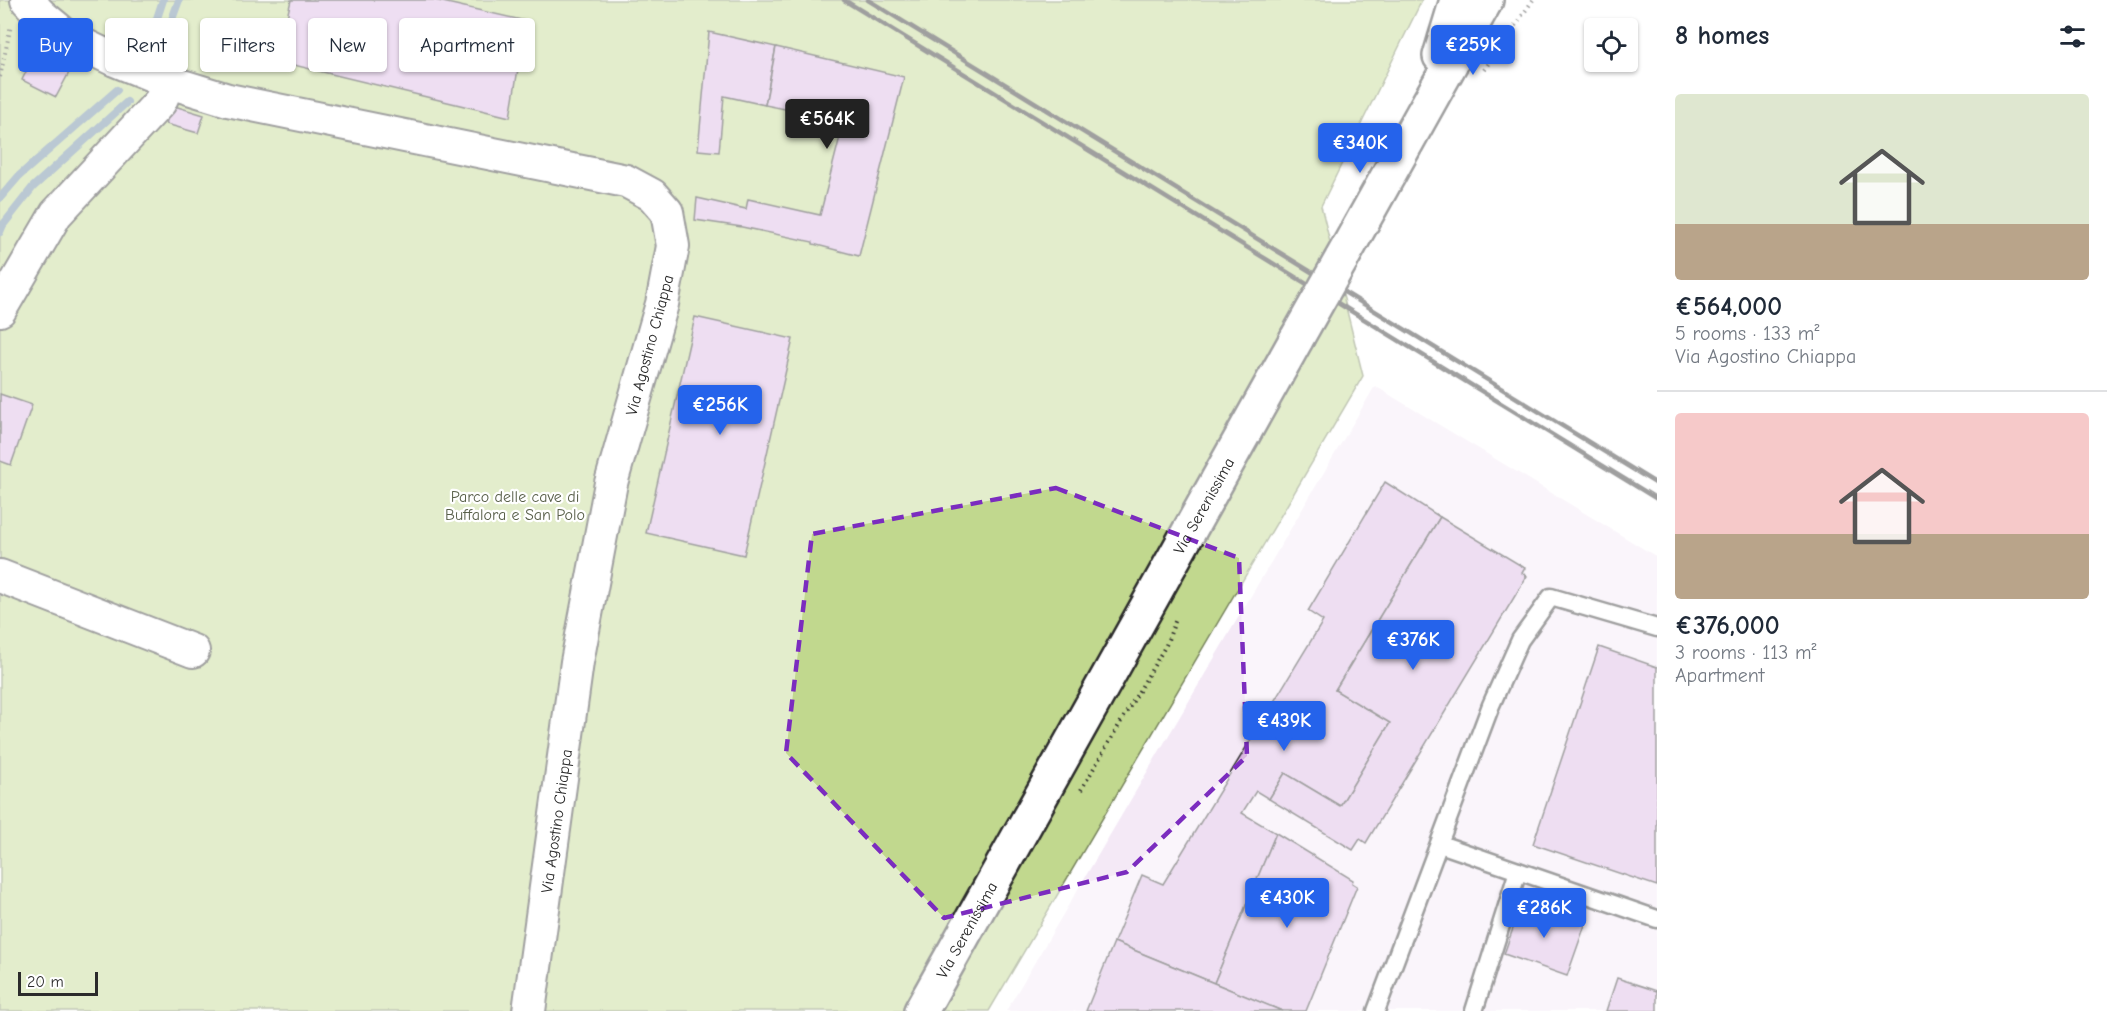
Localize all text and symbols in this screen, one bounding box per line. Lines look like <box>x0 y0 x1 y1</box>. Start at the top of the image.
chip: Buy <box>18 18 93 72</box>
chip: Rent <box>105 18 188 72</box>
chip: Filters <box>200 18 296 72</box>
chip: New <box>308 18 387 72</box>
chip: Apartment <box>399 18 535 72</box>
map controls <box>1584 18 1638 72</box>
button: locate <box>1584 18 1638 72</box>
icon: filters <box>2056 20 2089 53</box>
text: 8 homes <box>1675 21 1769 51</box>
pin: €259K <box>1431 25 1515 76</box>
text: €259K <box>1445 33 1501 56</box>
pin: €564K <box>785 99 869 150</box>
text: €564K <box>799 107 855 130</box>
pin: €340K <box>1318 123 1402 174</box>
text: €340K <box>1332 131 1388 154</box>
icon: home <box>1828 133 1936 241</box>
street label: Via Agostino Chiappa <box>623 273 677 418</box>
text: €564,000 <box>1675 292 1782 322</box>
text: 5 rooms · 133 m² <box>1675 322 1819 345</box>
text: Via Agostino Chiappa <box>1675 345 1856 368</box>
pin: €256K <box>678 385 762 436</box>
text: €256K <box>692 393 748 416</box>
icon: home <box>1828 452 1936 560</box>
street label: Via Serenissima <box>1170 455 1238 557</box>
park label: Parco delle cave di Buffalora e San Polo <box>445 488 585 524</box>
text: €376,000 <box>1675 611 1780 641</box>
pin: €376K <box>1371 620 1455 671</box>
text: €376K <box>1386 628 1440 651</box>
text: 3 rooms · 113 m² <box>1675 641 1816 664</box>
text: Apartment <box>1675 664 1765 687</box>
pin: €439K <box>1242 701 1326 752</box>
text: €439K <box>1257 709 1311 732</box>
street label: Via Agostino Chiappa <box>538 748 576 894</box>
pin: €430K <box>1245 878 1329 929</box>
street label: Via Serenissima <box>933 879 1001 982</box>
text: €430K <box>1259 886 1315 909</box>
pin: €286K <box>1502 888 1586 939</box>
text: €286K <box>1516 896 1572 919</box>
scale bar <box>18 969 98 996</box>
text: 20 m <box>27 973 64 991</box>

